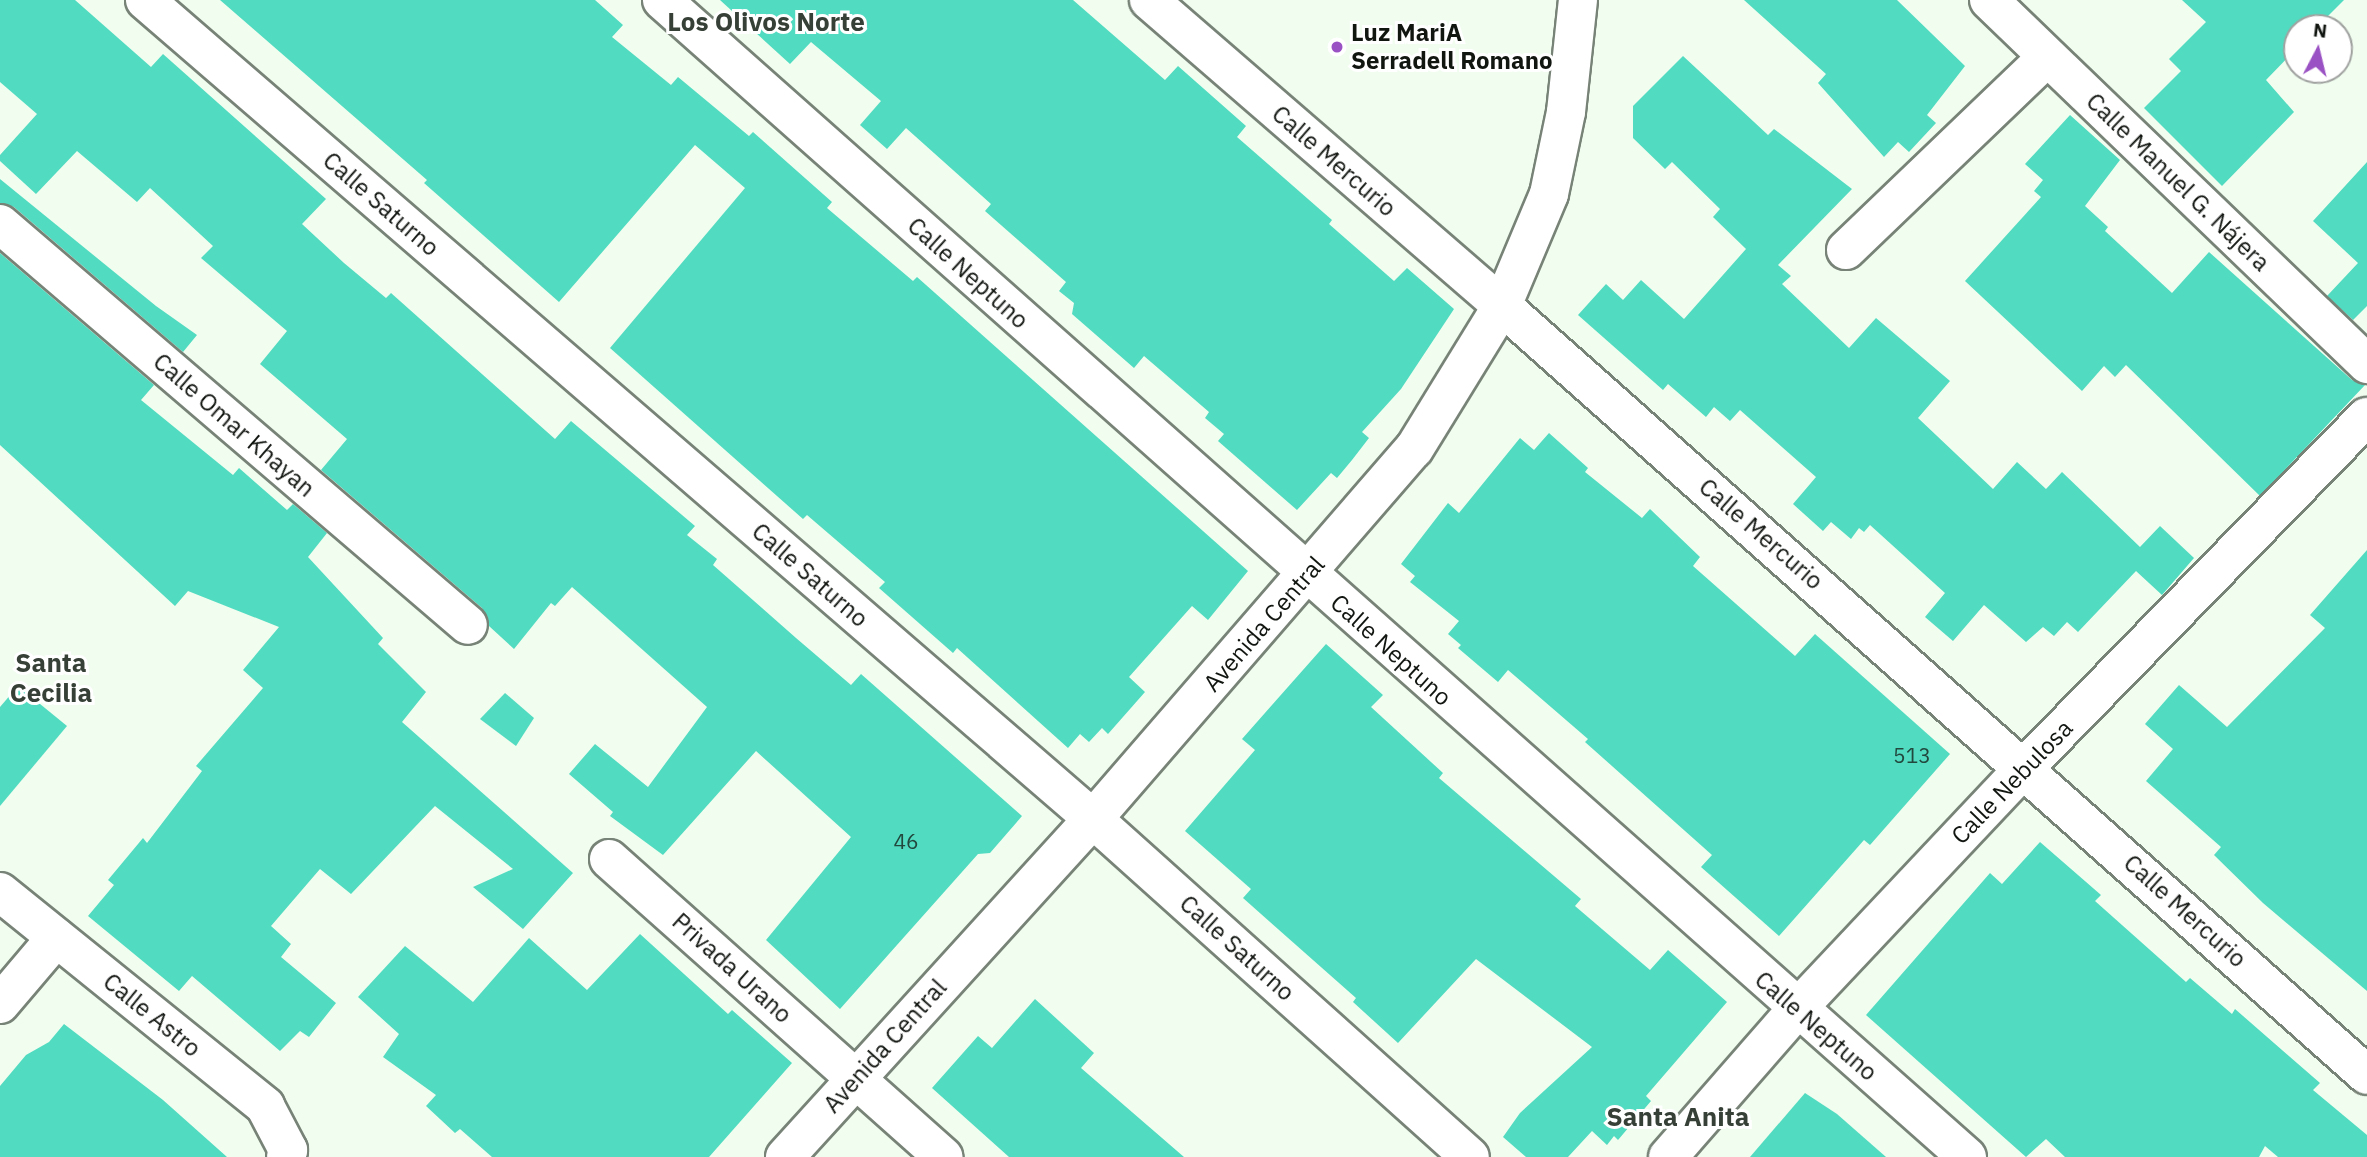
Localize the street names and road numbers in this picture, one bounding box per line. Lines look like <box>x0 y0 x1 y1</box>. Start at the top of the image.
street label: Calle Manuel G. Nájera <box>2080 87 2276 277</box>
street label: Calle Mercurio <box>1266 99 1402 223</box>
street label: Calle Saturno <box>317 146 445 262</box>
street label: Calle Neptuno <box>902 211 1034 335</box>
street label: Calle Omar Khayan <box>147 347 321 503</box>
street label: Calle Mercurio <box>1693 472 1829 596</box>
street label: Calle Saturno <box>746 517 874 633</box>
street label: Avenida Central <box>1197 550 1331 698</box>
street label: Calle Neptuno <box>1325 588 1457 712</box>
street label: Calle Nebulosa <box>1945 714 2079 850</box>
street label: Calle Mercurio <box>2118 849 2252 973</box>
street label: Calle Saturno <box>1174 889 1300 1007</box>
street label: Privada Urano <box>666 907 798 1029</box>
street label: Calle Neptuno <box>1749 965 1883 1087</box>
street label: Calle Astro <box>97 967 207 1063</box>
street label: Avenida Central <box>817 973 953 1119</box>

